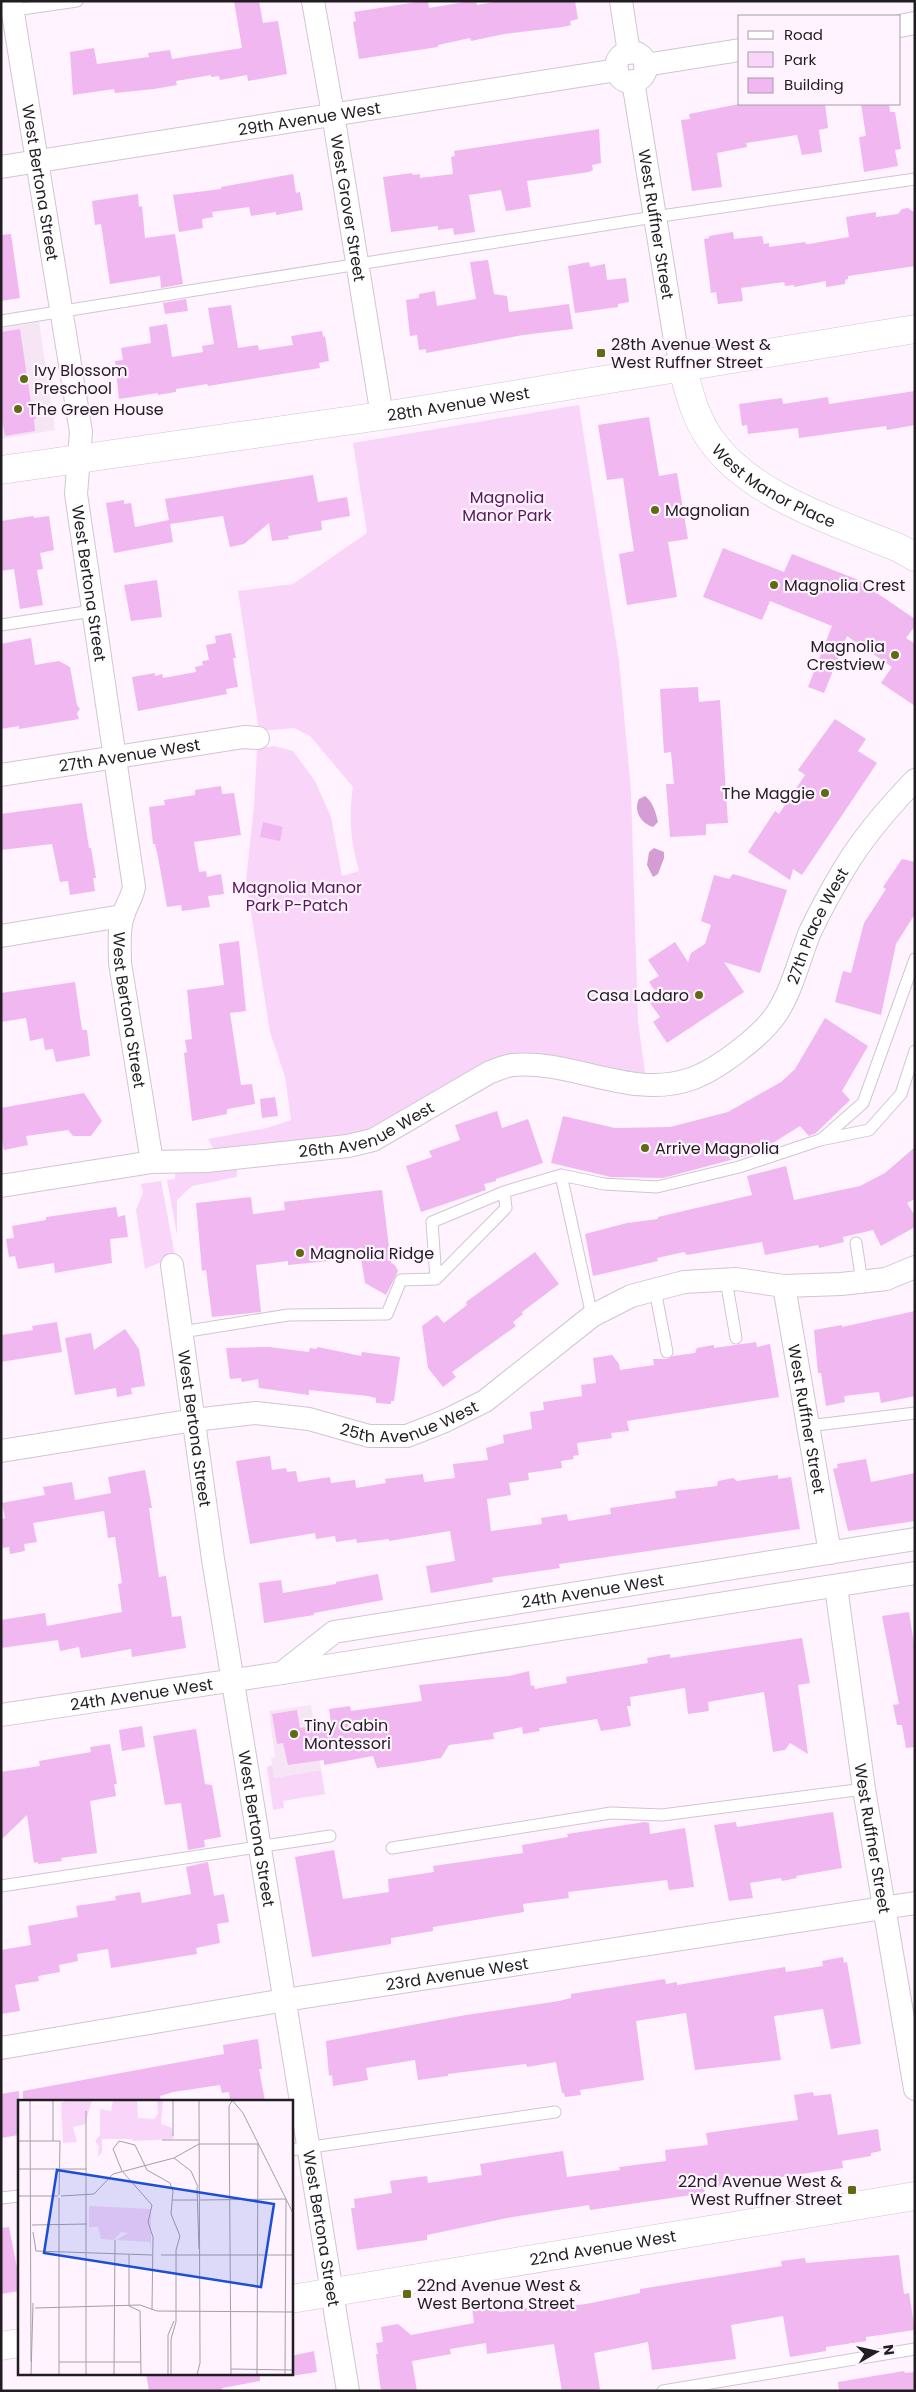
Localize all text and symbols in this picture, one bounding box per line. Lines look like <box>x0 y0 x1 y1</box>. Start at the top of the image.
legend <box>738 15 901 105</box>
text: Road <box>784 24 823 45</box>
text: Park <box>784 49 816 70</box>
text: Building <box>784 74 844 95</box>
street label: 29th Avenue West <box>236 96 382 142</box>
street label: West Bertona Street <box>16 103 64 263</box>
street label: West Grover Street <box>324 133 371 284</box>
street label: West Ruffner Street <box>632 147 679 301</box>
place label: 28th Avenue West & West Ruffner Street <box>611 333 771 374</box>
marker: 28th Avenue West & West Ruffner Street <box>595 347 607 359</box>
place label: Ivy Blossom Preschool <box>34 359 128 400</box>
marker: Ivy Blossom Preschool <box>18 373 30 385</box>
street label: 28th Avenue West <box>386 381 531 427</box>
place label: The Green House <box>28 398 164 421</box>
marker: The Green House <box>12 403 24 415</box>
street label: West Manor Place <box>706 439 839 534</box>
park label: Magnolia Manor Park <box>462 486 553 527</box>
place label: Magnolian <box>665 499 750 522</box>
street label: West Bertona Street <box>66 503 112 663</box>
marker: Magnolian <box>649 504 661 516</box>
place label: Magnolia Crest <box>784 574 905 597</box>
marker: Magnolia Crest <box>768 579 780 591</box>
place label: Magnolia Crestview <box>807 635 885 676</box>
marker: Magnolia Crestview <box>889 649 901 661</box>
street label: 27th Avenue West <box>57 733 202 778</box>
place label: The Maggie <box>722 782 815 805</box>
marker: The Maggie <box>819 787 831 799</box>
street label: 27th Place West <box>781 863 854 988</box>
park label: Magnolia Manor Park P-Patch <box>232 876 362 917</box>
street label: West Bertona Street <box>108 931 151 1090</box>
place label: Casa Ladaro <box>587 984 689 1007</box>
marker: Casa Ladaro <box>693 989 705 1001</box>
street label: 26th Avenue West <box>297 1096 438 1163</box>
place label: Arrive Magnolia <box>655 1137 779 1160</box>
marker: Arrive Magnolia <box>639 1142 651 1154</box>
place label: Magnolia Ridge <box>310 1242 434 1265</box>
marker: Magnolia Ridge <box>294 1247 306 1259</box>
street label: West Ruffner Street <box>782 1342 831 1496</box>
street label: West Bertona Street <box>172 1349 217 1509</box>
street label: 25th Avenue West <box>337 1395 482 1448</box>
street label: 24th Avenue West <box>520 1568 666 1614</box>
street label: 24th Avenue West <box>69 1672 214 1717</box>
place label: Tiny Cabin Montessori <box>304 1714 391 1755</box>
marker: Tiny Cabin Montessori <box>288 1728 300 1740</box>
street label: West Bertona Street <box>232 1749 280 1909</box>
street label: West Ruffner Street <box>849 1762 896 1915</box>
street label: 23rd Avenue West <box>384 1952 530 1996</box>
inset map <box>18 2100 292 2374</box>
street label: West Bertona Street <box>297 2149 345 2308</box>
place label: 22nd Avenue West & West Ruffner Street <box>678 2170 842 2211</box>
marker: 22nd Avenue West & West Ruffner Street <box>846 2184 858 2196</box>
street label: 22nd Avenue West <box>528 2225 678 2271</box>
place label: 22nd Avenue West & West Bertona Street <box>417 2274 581 2315</box>
marker: 22nd Avenue West & West Bertona Street <box>401 2288 413 2300</box>
north arrow <box>851 2327 901 2377</box>
text: N <box>878 2343 900 2357</box>

